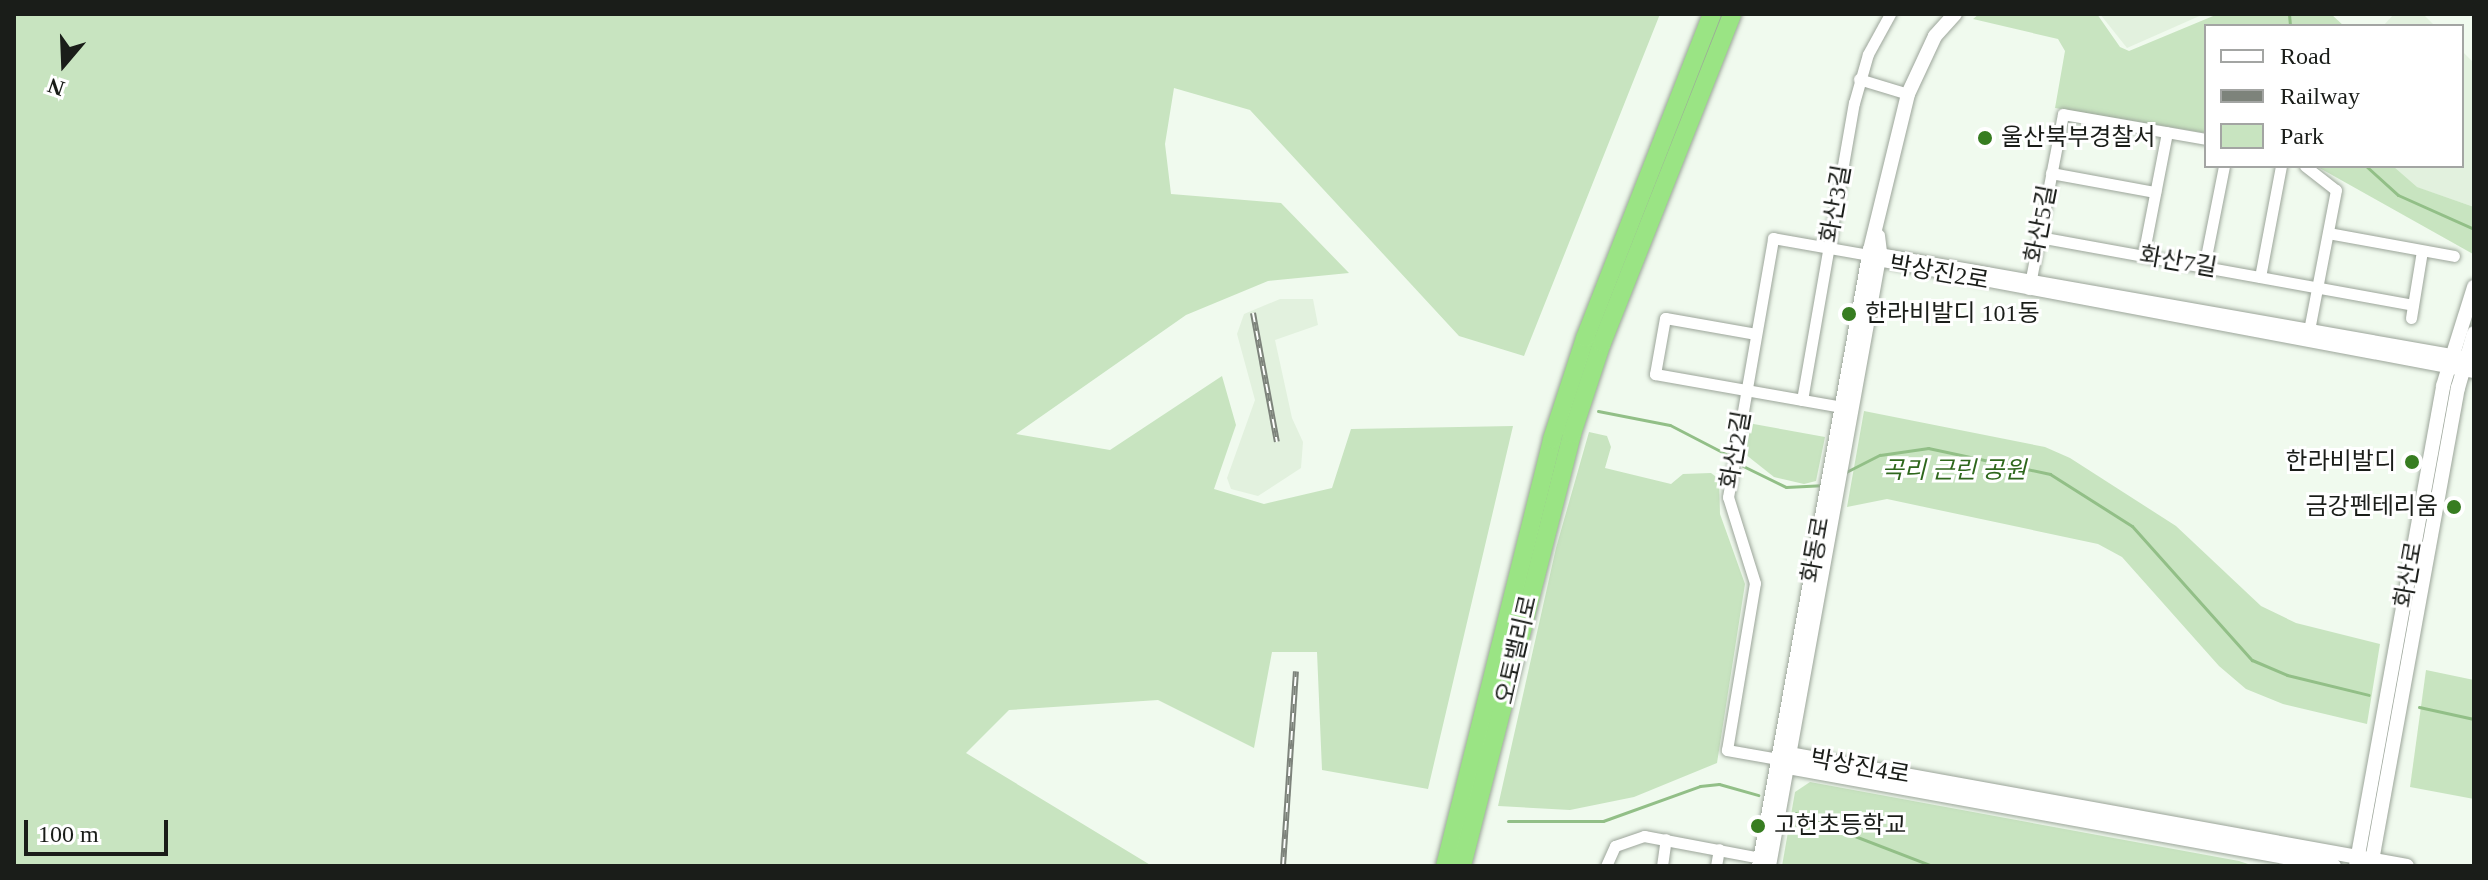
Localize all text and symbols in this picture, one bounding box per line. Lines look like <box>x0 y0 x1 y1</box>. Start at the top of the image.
north arrow <box>24 24 104 104</box>
legend <box>2204 24 2464 168</box>
text: Road <box>2280 43 2331 69</box>
text: N <box>44 73 68 102</box>
text: Railway <box>2280 83 2360 109</box>
text: Park <box>2280 123 2324 149</box>
place label: 울산북부경찰서 <box>2001 124 2156 152</box>
marker: 울산북부경찰서 <box>1976 129 1994 147</box>
street label: 화산3길 <box>1815 163 1857 245</box>
street label: 화산5길 <box>2019 183 2063 265</box>
street label: 화산7길 <box>2137 241 2219 283</box>
street label: 박상진2로 <box>1887 250 1991 296</box>
place label: 한라비발디 101동 <box>1865 300 2039 328</box>
marker: 한라비발디 101동 <box>1840 305 1858 323</box>
street label: 화산2길 <box>1715 409 1757 491</box>
place label: 한라비발디 <box>2286 448 2396 476</box>
marker: 한라비발디 <box>2403 453 2421 471</box>
park label: 곡리 근린 공원 <box>1882 457 2026 485</box>
place label: 금강펜테리움 <box>2306 493 2438 521</box>
marker: 금강펜테리움 <box>2445 498 2463 516</box>
street label: 화동로 <box>1796 515 1836 585</box>
street label: 화산로 <box>2389 540 2429 610</box>
street label: 오토밸리로 <box>1491 593 1543 707</box>
street label: 박상진4로 <box>1808 744 1912 790</box>
scale bar <box>28 804 172 854</box>
place label: 고헌초등학교 <box>1774 812 1906 840</box>
marker: 고헌초등학교 <box>1749 817 1767 835</box>
text: 100 m <box>38 821 99 847</box>

